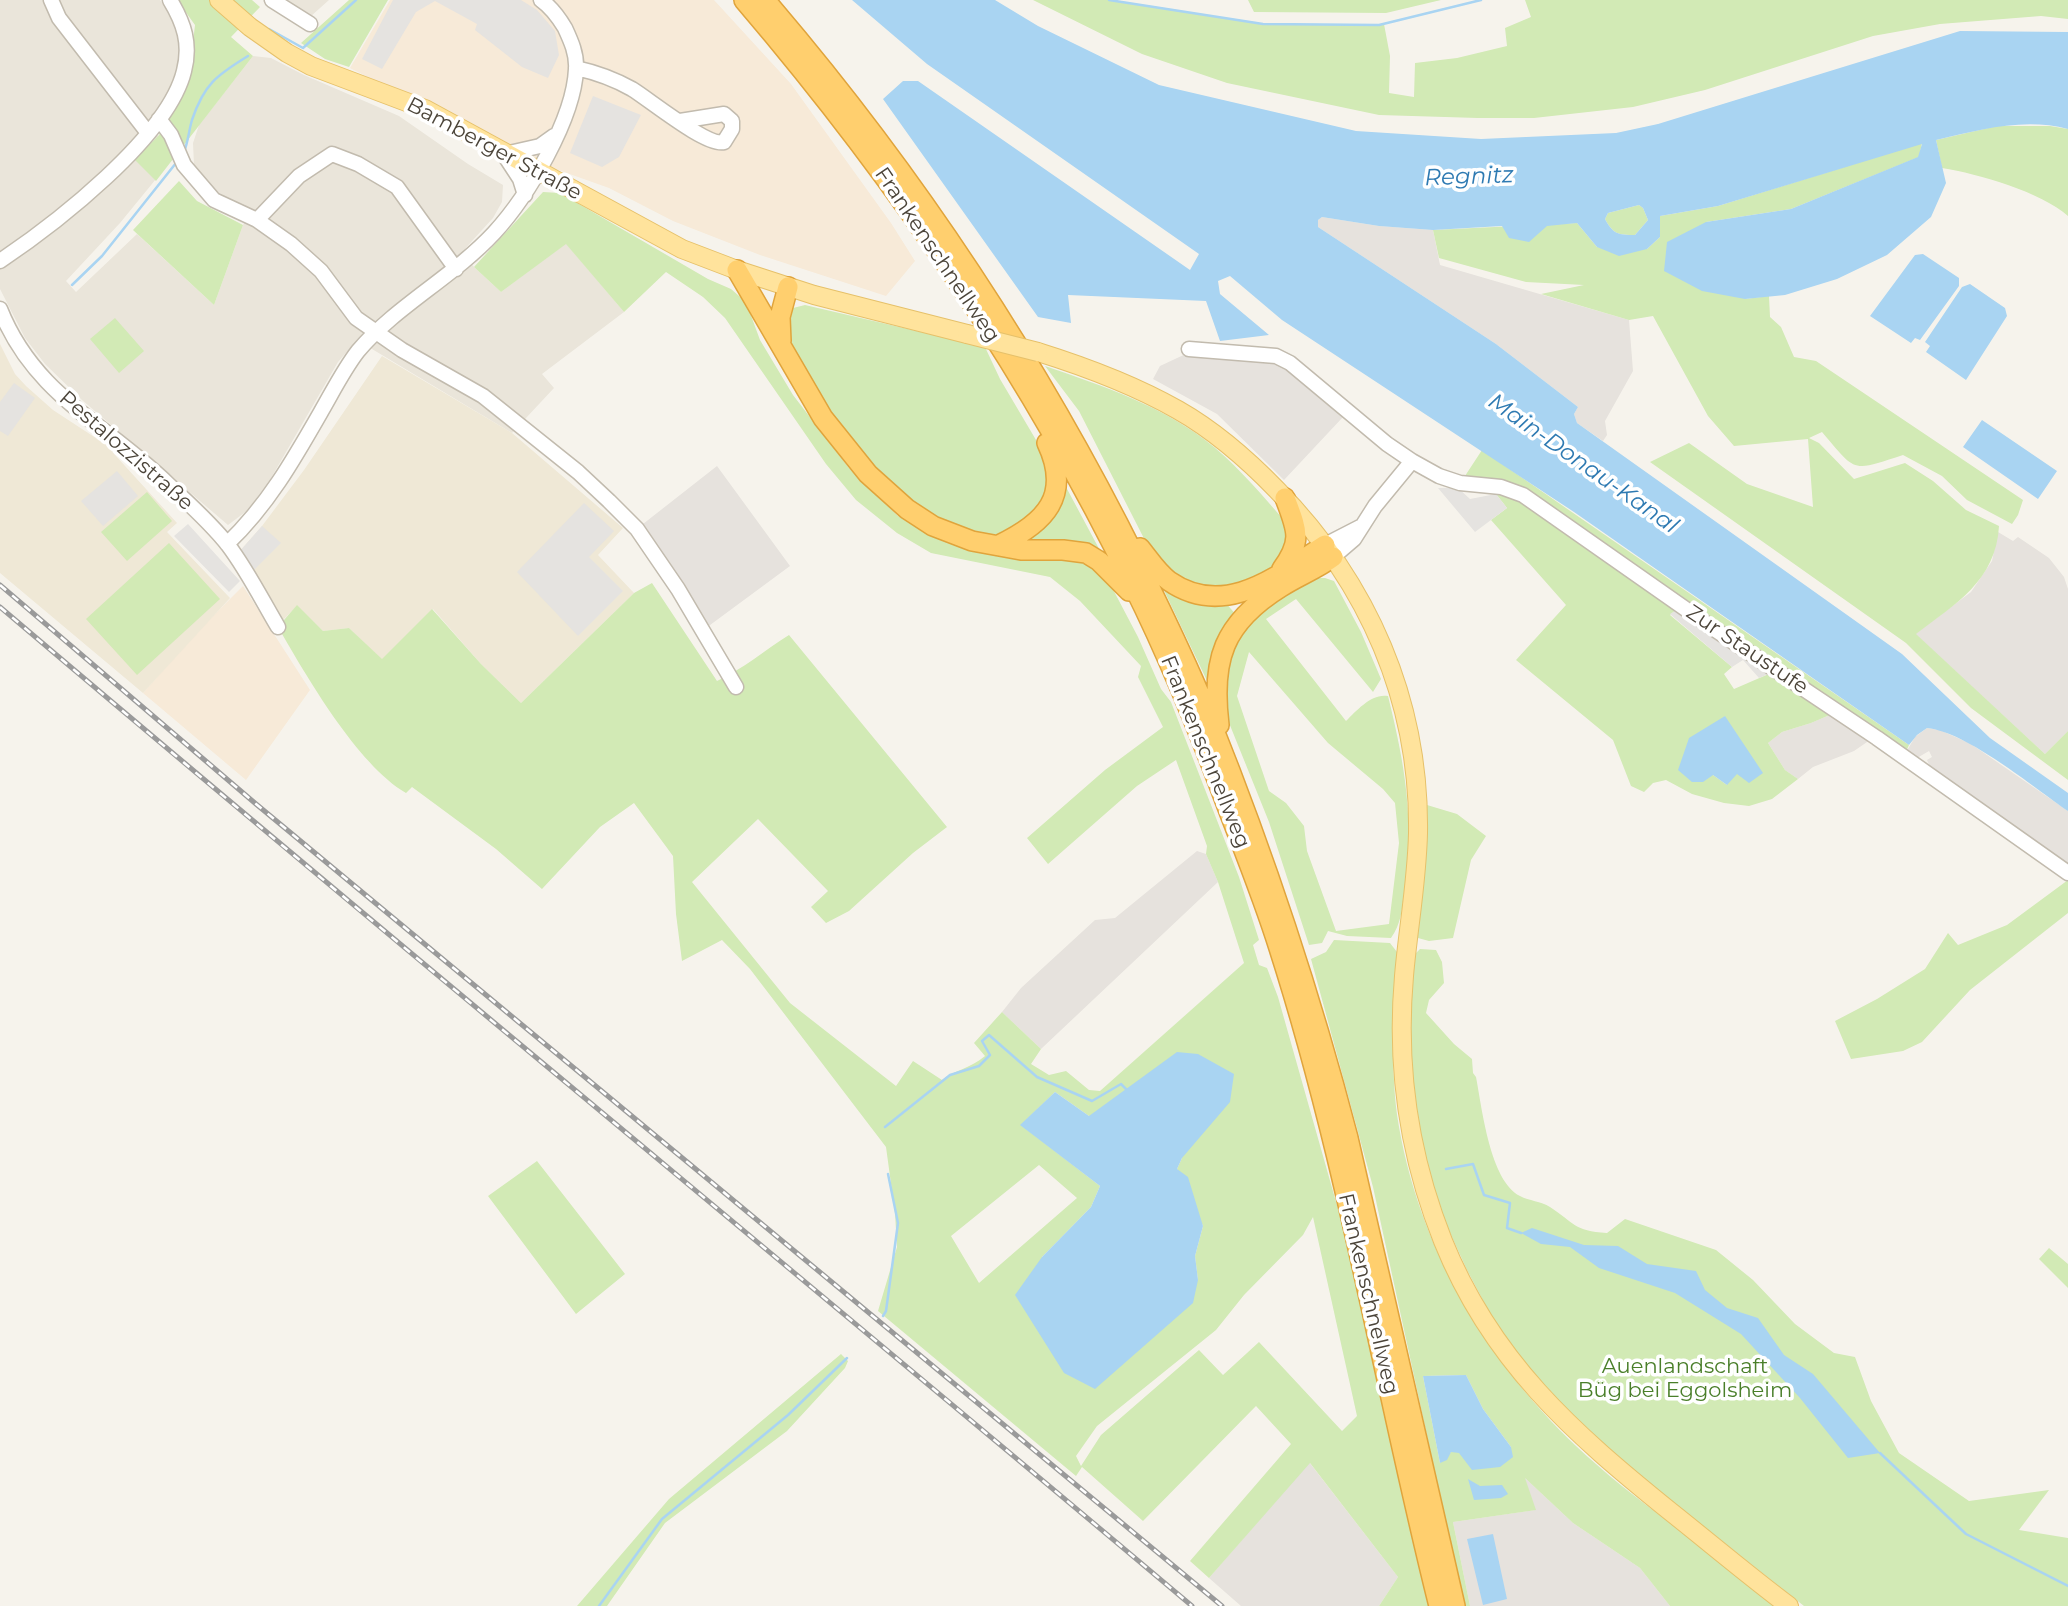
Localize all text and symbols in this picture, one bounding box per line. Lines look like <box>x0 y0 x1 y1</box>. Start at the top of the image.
street label: Bamberger Straße <box>402 92 586 206</box>
water label: Regnitz <box>1424 162 1514 192</box>
street label: Frankenschnellweg <box>869 163 1005 347</box>
street label: Pestalozzistraße <box>54 386 198 516</box>
water label: Main-Donau-Kanal <box>1483 388 1683 540</box>
street label: Zur Staustufe <box>1681 600 1813 700</box>
street label: Frankenschnellweg <box>1155 652 1255 852</box>
street label: Frankenschnellweg <box>1333 1191 1403 1397</box>
park label: Auenlandschaft Büg bei Eggolsheim <box>1578 1354 1792 1404</box>

